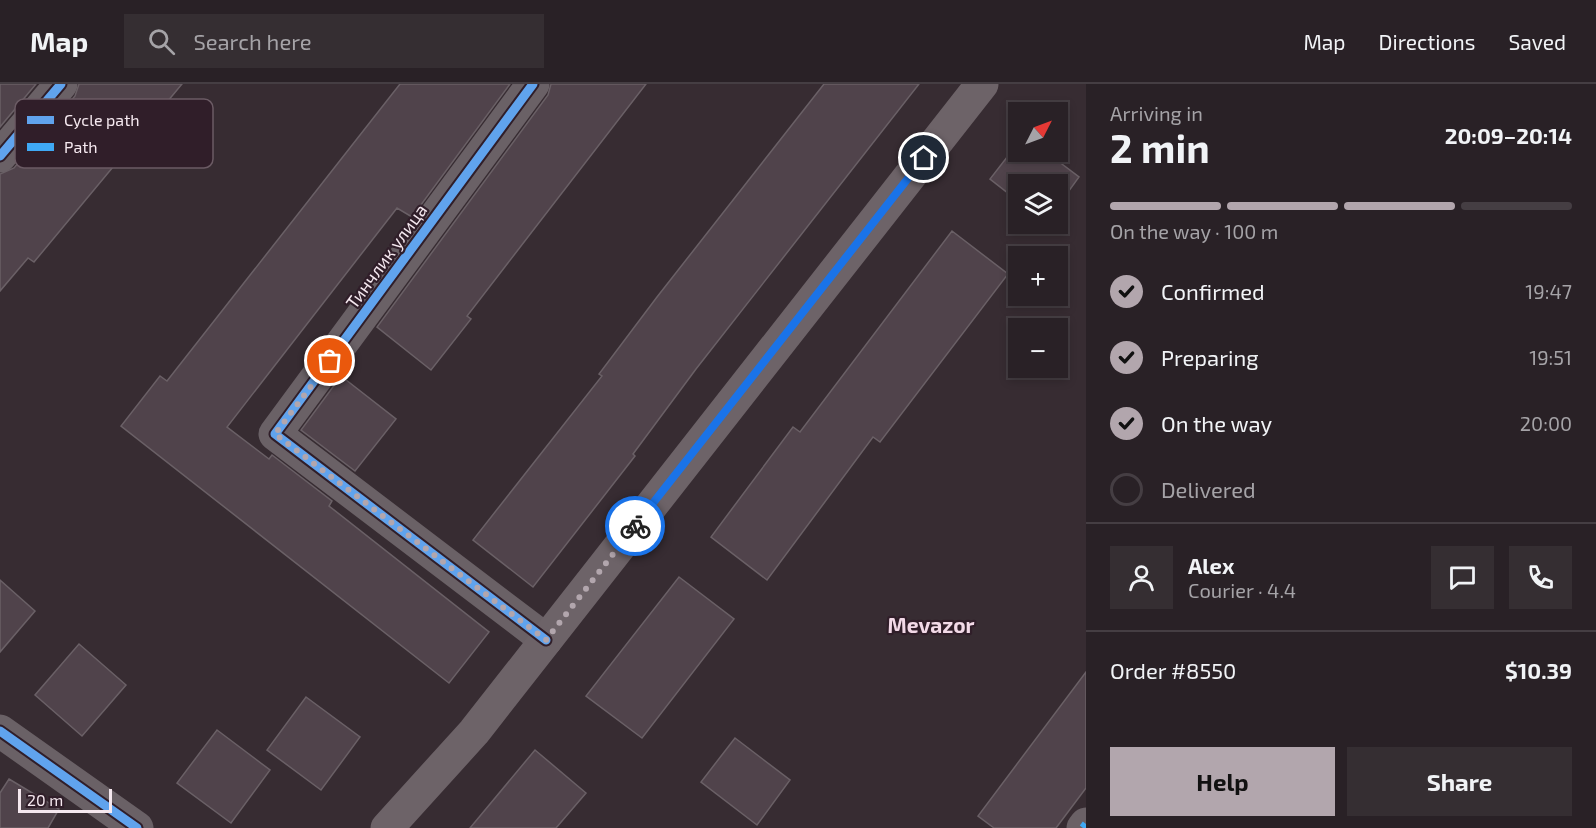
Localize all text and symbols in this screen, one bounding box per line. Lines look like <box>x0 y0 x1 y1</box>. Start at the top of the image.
search box <box>124 14 544 68</box>
text: Map <box>30 24 88 58</box>
icon: search <box>145 25 178 58</box>
text: Search here <box>193 28 312 54</box>
text: Map <box>1303 29 1346 54</box>
text: Directions <box>1379 29 1475 54</box>
text: Saved <box>1508 29 1566 54</box>
legend <box>15 99 213 168</box>
text: Arriving in <box>1110 101 1203 125</box>
north arrow <box>1008 102 1068 162</box>
map controls <box>1008 102 1068 378</box>
text: Cycle path <box>64 110 140 129</box>
text: 20:09–20:14 <box>1445 122 1572 148</box>
text: 2 min <box>1110 124 1210 171</box>
pin <box>898 132 949 183</box>
text: Path <box>64 137 98 156</box>
icon: home <box>907 141 940 174</box>
button: layers <box>1008 174 1068 234</box>
street label: Тинчлик улица <box>341 199 431 313</box>
text: On the way · 100 m <box>1110 219 1278 243</box>
button: + <box>1008 246 1068 306</box>
icon: check <box>1110 275 1143 308</box>
text: Confirmed <box>1161 278 1265 304</box>
text: 19:47 <box>1525 279 1572 303</box>
button: − <box>1008 318 1068 378</box>
pin <box>304 335 355 386</box>
icon: check <box>1110 341 1143 374</box>
icon: bag <box>313 344 346 377</box>
text: Preparing <box>1161 344 1259 370</box>
text: 19:51 <box>1529 345 1572 369</box>
icon: check <box>1110 407 1143 440</box>
text: On the way <box>1161 410 1272 436</box>
text: 20:00 <box>1520 411 1572 435</box>
text: Delivered <box>1161 476 1256 502</box>
courier <box>605 496 665 556</box>
icon: bike <box>619 510 652 543</box>
button: person <box>1110 546 1173 609</box>
button: chat <box>1431 546 1494 609</box>
button: phone <box>1509 546 1572 609</box>
text: Alex <box>1188 552 1234 578</box>
text: Courier · 4.4 <box>1188 578 1296 602</box>
district label: Mevazor <box>887 612 975 637</box>
text: Order #8550 <box>1110 657 1236 683</box>
text: $10.39 <box>1505 657 1572 683</box>
button: Help <box>1110 747 1335 816</box>
button: Share <box>1347 747 1572 816</box>
scale bar <box>18 786 112 814</box>
text: 20 m <box>27 790 63 809</box>

